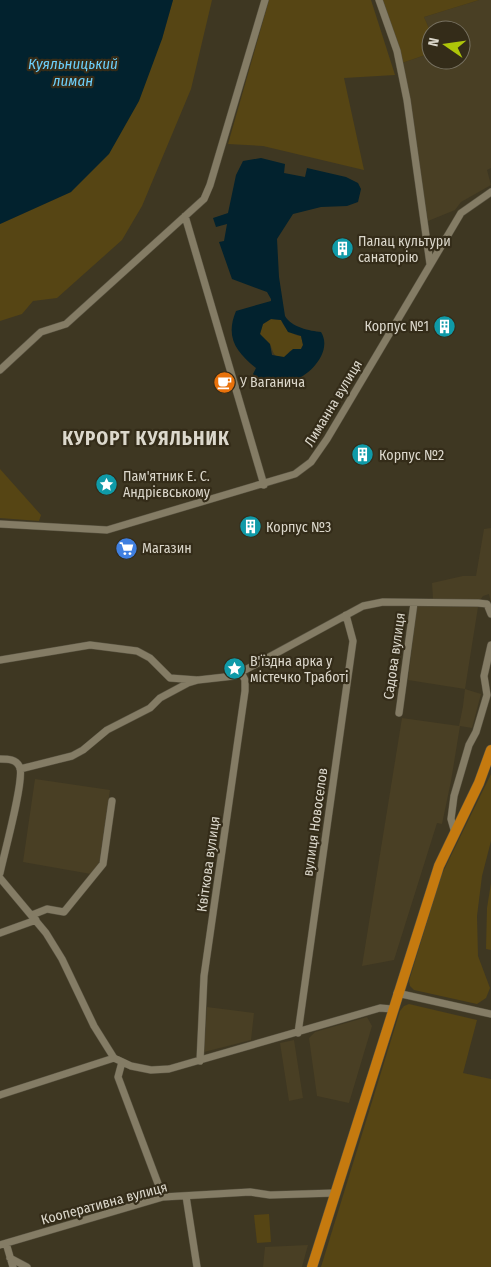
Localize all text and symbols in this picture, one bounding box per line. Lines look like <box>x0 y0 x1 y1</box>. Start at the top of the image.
north arrow <box>421 20 471 70</box>
text: N <box>425 36 443 48</box>
water label: Куяльницький лиман <box>28 55 118 90</box>
place label: Палац культури санаторію <box>358 233 451 266</box>
building icon: Палац культури санаторію <box>330 237 354 261</box>
building icon: Корпус №1 <box>433 314 457 338</box>
place label: Корпус №1 <box>364 318 429 335</box>
street label: Лиманна вулиця <box>301 357 366 450</box>
cafe icon: У Ваганича <box>212 370 236 394</box>
place label: У Ваганича <box>239 374 305 391</box>
district label: КУРОРТ КУЯЛЬНИК <box>62 427 230 450</box>
building icon: Корпус №2 <box>351 443 375 467</box>
place label: Корпус №2 <box>379 447 444 464</box>
place label: Пам'ятник Е. С. Андрієвському <box>123 468 211 501</box>
place icon: Пам'ятник Е. С. Андрієвському <box>95 472 119 496</box>
building icon: Корпус №3 <box>238 515 262 539</box>
place label: Корпус №3 <box>266 519 331 536</box>
supermarket icon: Магазин <box>114 536 138 560</box>
place label: Магазин <box>142 540 192 557</box>
street label: Садова вулиця <box>380 612 409 700</box>
place label: В'їздна арка у містечко Тработі <box>250 653 348 686</box>
place icon: В'їздна арка у містечко Тработі <box>222 657 246 681</box>
street label: вулиця Новоселов <box>299 767 332 878</box>
street label: Квіткова вулиця <box>193 815 224 913</box>
street label: Кооперативна вулиця <box>39 1178 169 1229</box>

